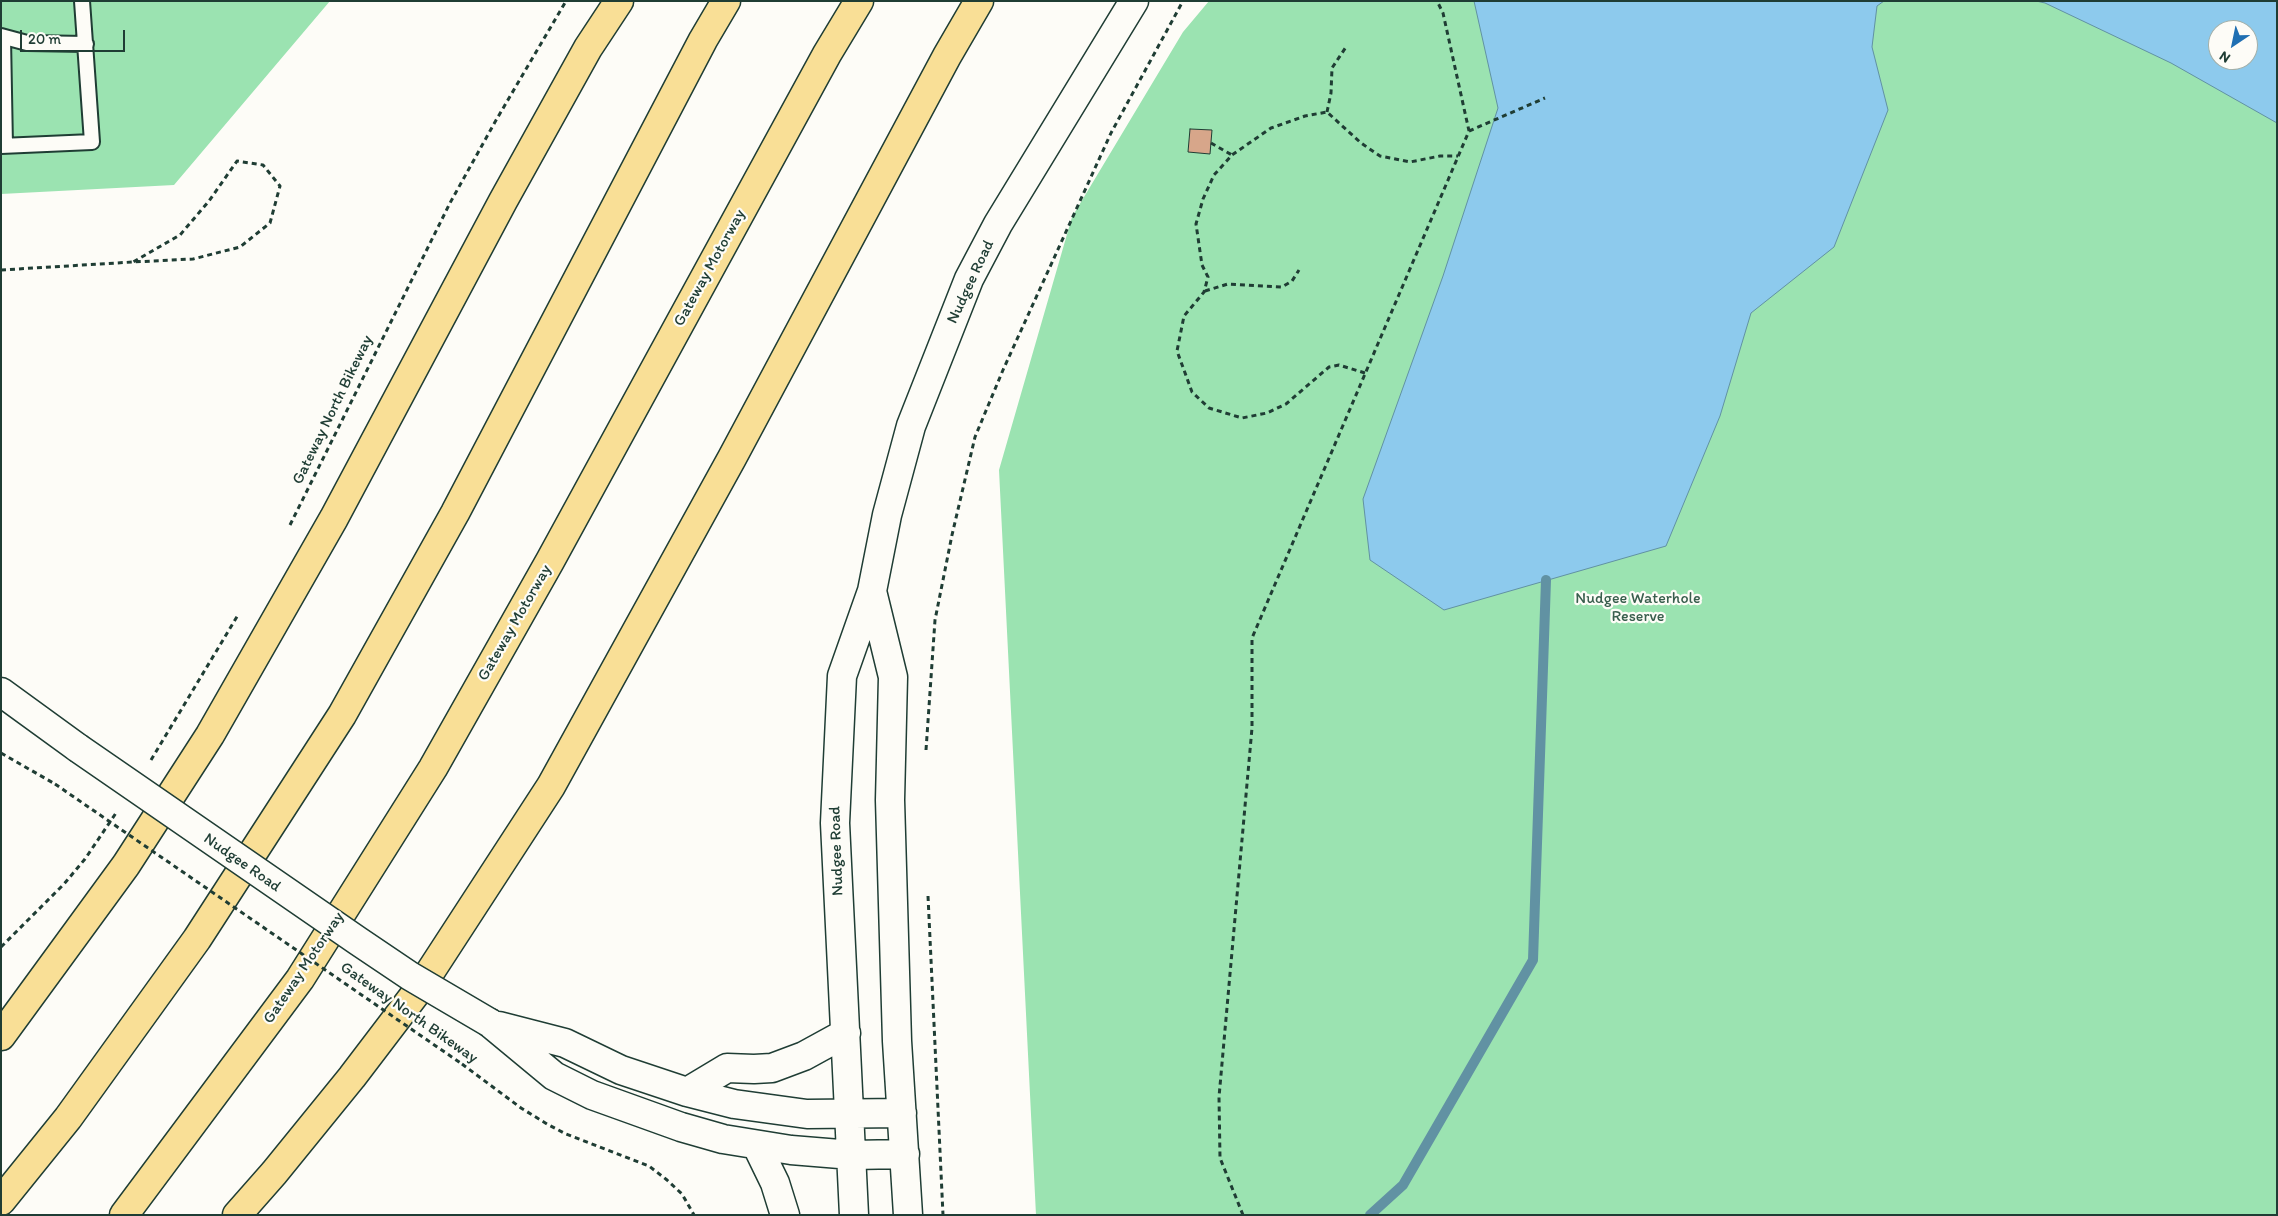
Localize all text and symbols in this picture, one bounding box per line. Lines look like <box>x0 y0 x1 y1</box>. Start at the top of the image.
scale bar <box>22 20 128 52</box>
north arrow <box>2208 20 2258 70</box>
text: 20 m <box>28 30 61 48</box>
text: N <box>2216 47 2234 67</box>
street label: Gateway Motorway <box>670 206 750 330</box>
street label: Nudgee Road <box>943 237 999 327</box>
street label: Gateway North Bikeway <box>288 332 378 488</box>
street label: Gateway Motorway <box>474 562 556 684</box>
park label: Nudgee Waterhole Reserve <box>1575 589 1701 627</box>
street label: Nudgee Road <box>826 806 848 896</box>
street label: Nudgee Road <box>200 829 284 897</box>
street label: Gateway Motorway <box>259 908 349 1028</box>
street label: Gateway North Bikeway <box>336 958 482 1068</box>

